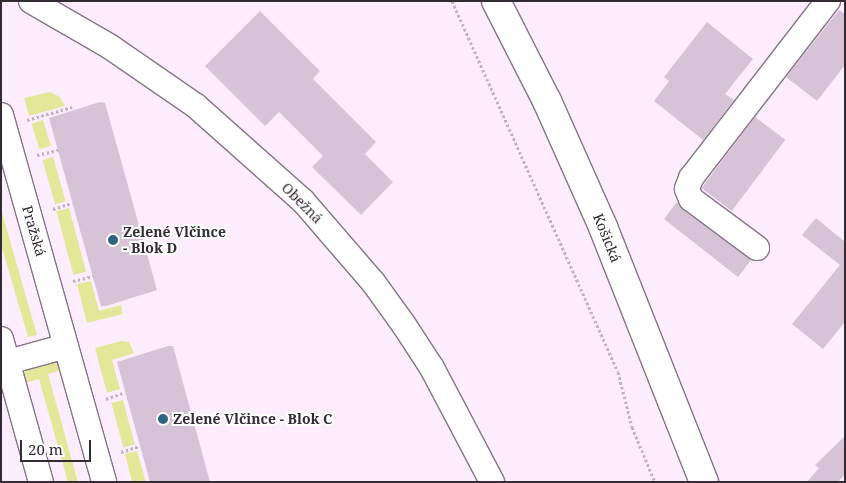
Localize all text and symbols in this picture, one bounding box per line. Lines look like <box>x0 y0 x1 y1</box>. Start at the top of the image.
street label: Obežná <box>278 179 326 227</box>
street label: Pražská <box>19 204 49 258</box>
street label: Košická <box>590 211 624 265</box>
place label: Zelené Vlčince - Blok D <box>123 224 226 256</box>
marker: Zelené Vlčince - Blok D <box>107 234 119 246</box>
place label: Zelené Vlčince - Blok C <box>173 411 332 427</box>
marker: Zelené Vlčince - Blok C <box>157 413 169 425</box>
scale bar <box>22 430 94 462</box>
text: 20 m <box>28 439 63 459</box>

